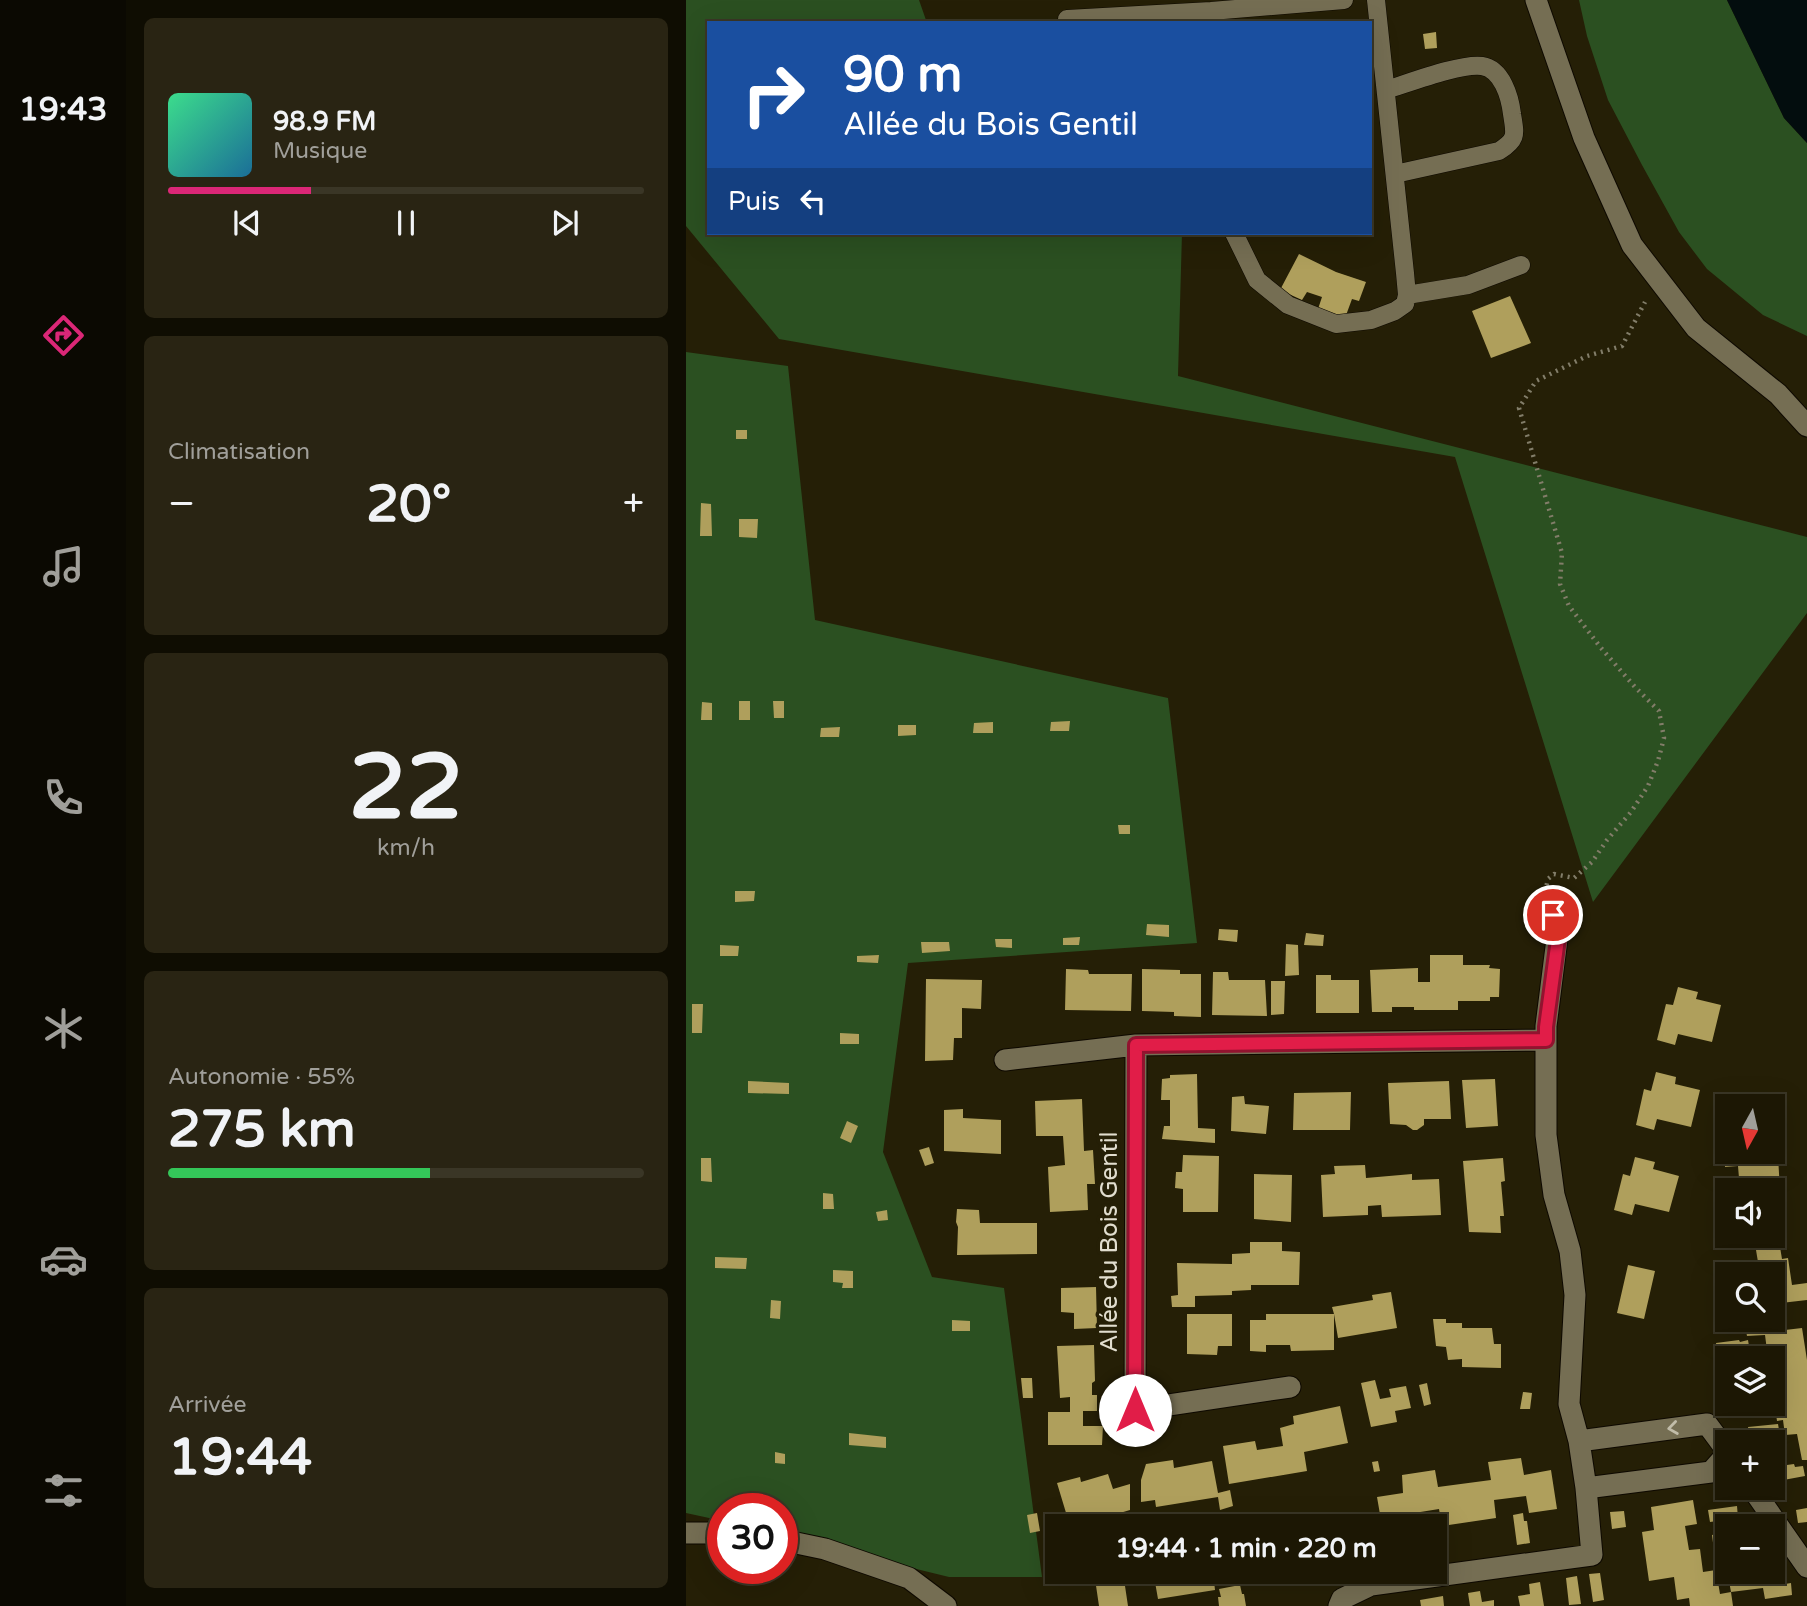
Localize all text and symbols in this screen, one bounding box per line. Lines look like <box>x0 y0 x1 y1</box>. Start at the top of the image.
text: 90 m <box>843 46 962 105</box>
icon: right <box>728 49 819 140</box>
text: 19:43 <box>19 91 107 129</box>
text: 98.9 FM <box>273 106 376 137</box>
text: Allée du Bois Gentil <box>843 106 1138 144</box>
text: Musique <box>273 137 367 165</box>
icon: left <box>794 182 832 220</box>
text: Puis <box>728 186 780 217</box>
icon: previous <box>228 204 266 242</box>
icon: pause <box>387 204 425 242</box>
icon: next <box>546 204 584 242</box>
icon: directions <box>39 311 88 360</box>
text: Climatisation <box>168 438 310 466</box>
text: 20° <box>366 473 451 536</box>
text: − <box>168 481 195 527</box>
text: + <box>623 481 644 527</box>
icon: music <box>39 542 88 591</box>
text: 22 <box>349 733 463 843</box>
icon: phone <box>39 773 88 822</box>
text: km/h <box>377 834 435 862</box>
pin <box>1523 885 1583 945</box>
icon: arrive <box>1534 896 1572 934</box>
icon: climate <box>39 1004 88 1053</box>
text: Autonomie · 55% <box>168 1063 355 1091</box>
north arrow <box>1715 1094 1785 1164</box>
map controls <box>1715 1094 1785 1584</box>
text: 275 km <box>168 1098 356 1161</box>
street label: Allée du Bois Gentil <box>1095 1131 1124 1353</box>
button: sound <box>1715 1178 1785 1248</box>
icon: car <box>39 1235 88 1284</box>
button: search <box>1715 1262 1785 1332</box>
button: layers <box>1715 1346 1785 1416</box>
position arrow <box>1098 1373 1172 1447</box>
text: Arrivée <box>168 1391 246 1419</box>
one-way arrow <box>1667 1421 1679 1436</box>
text: 19:44 <box>168 1426 312 1489</box>
button: + <box>1715 1430 1785 1500</box>
icon: filters <box>39 1466 88 1515</box>
speed limit sign: 30 <box>707 1493 798 1584</box>
button: − <box>1715 1514 1785 1584</box>
text: 19:44 · 1 min · 220 m <box>1115 1533 1377 1564</box>

